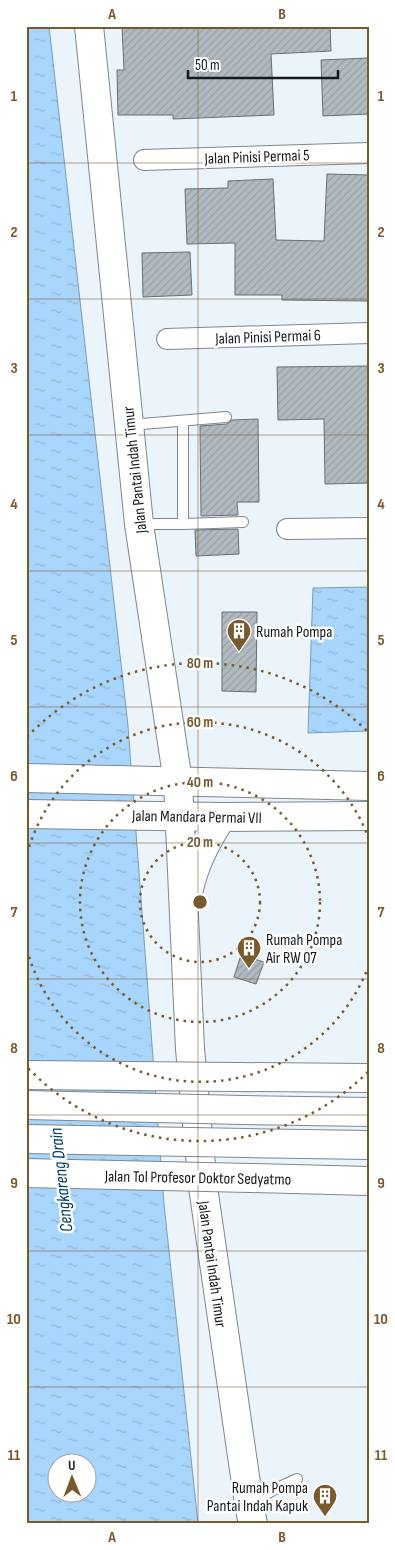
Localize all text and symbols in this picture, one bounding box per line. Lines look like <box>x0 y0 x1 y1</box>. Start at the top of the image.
text: A <box>107 5 116 24</box>
text: B <box>278 5 286 24</box>
scale bar <box>188 48 338 80</box>
text: 50 m <box>195 56 220 75</box>
text: 1 <box>11 87 18 106</box>
text: 1 <box>378 87 385 106</box>
street label: Jalan Pinisi Permai 5 <box>203 146 310 169</box>
text: 2 <box>10 223 18 242</box>
text: 2 <box>377 223 385 242</box>
street label: Jalan Pinisi Permai 6 <box>214 326 321 349</box>
text: 3 <box>10 359 18 378</box>
text: 3 <box>377 359 385 378</box>
street label: Jalan Pantai Indah Timur <box>119 405 152 535</box>
text: 4 <box>10 495 18 514</box>
text: 4 <box>377 495 385 514</box>
building icon: Rumah Pompa <box>226 618 252 652</box>
place label: Rumah Pompa <box>256 623 332 642</box>
text: 5 <box>10 631 18 650</box>
text: 5 <box>377 631 385 650</box>
text: 80 m <box>187 654 213 673</box>
text: 60 m <box>187 713 213 732</box>
text: 6 <box>10 767 18 786</box>
text: 6 <box>377 767 385 786</box>
text: 40 m <box>187 773 213 792</box>
street label: Jalan Mandara Permai VII <box>131 807 262 828</box>
text: 20 m <box>187 833 213 852</box>
centre of rings <box>191 893 209 911</box>
text: 7 <box>11 903 18 922</box>
text: 7 <box>378 903 385 922</box>
place label: Rumah Pompa Air RW 07 <box>265 931 342 968</box>
building icon: Rumah Pompa Air RW 07 <box>236 935 262 969</box>
text: 8 <box>10 1039 18 1058</box>
text: 8 <box>377 1039 385 1058</box>
water label: Cengkareng Drain <box>46 1126 77 1233</box>
street label: Jalan Tol Profesor Doktor Sedyatmo <box>104 1167 291 1190</box>
text: 9 <box>10 1174 18 1193</box>
text: 9 <box>377 1174 385 1193</box>
street label: Jalan Pantai Indah Timur <box>193 1199 230 1329</box>
text: 10 <box>7 1310 21 1329</box>
text: 10 <box>374 1310 388 1329</box>
text: 11 <box>8 1446 21 1465</box>
text: 11 <box>375 1446 388 1465</box>
north arrow <box>48 1452 98 1502</box>
text: U <box>68 1457 76 1474</box>
place label: Rumah Pompa Pantai Indah Kapuk <box>207 1479 308 1516</box>
building icon: Rumah Pompa Pantai Indah Kapuk <box>312 1483 338 1517</box>
text: A <box>107 1528 116 1547</box>
text: B <box>278 1528 286 1547</box>

